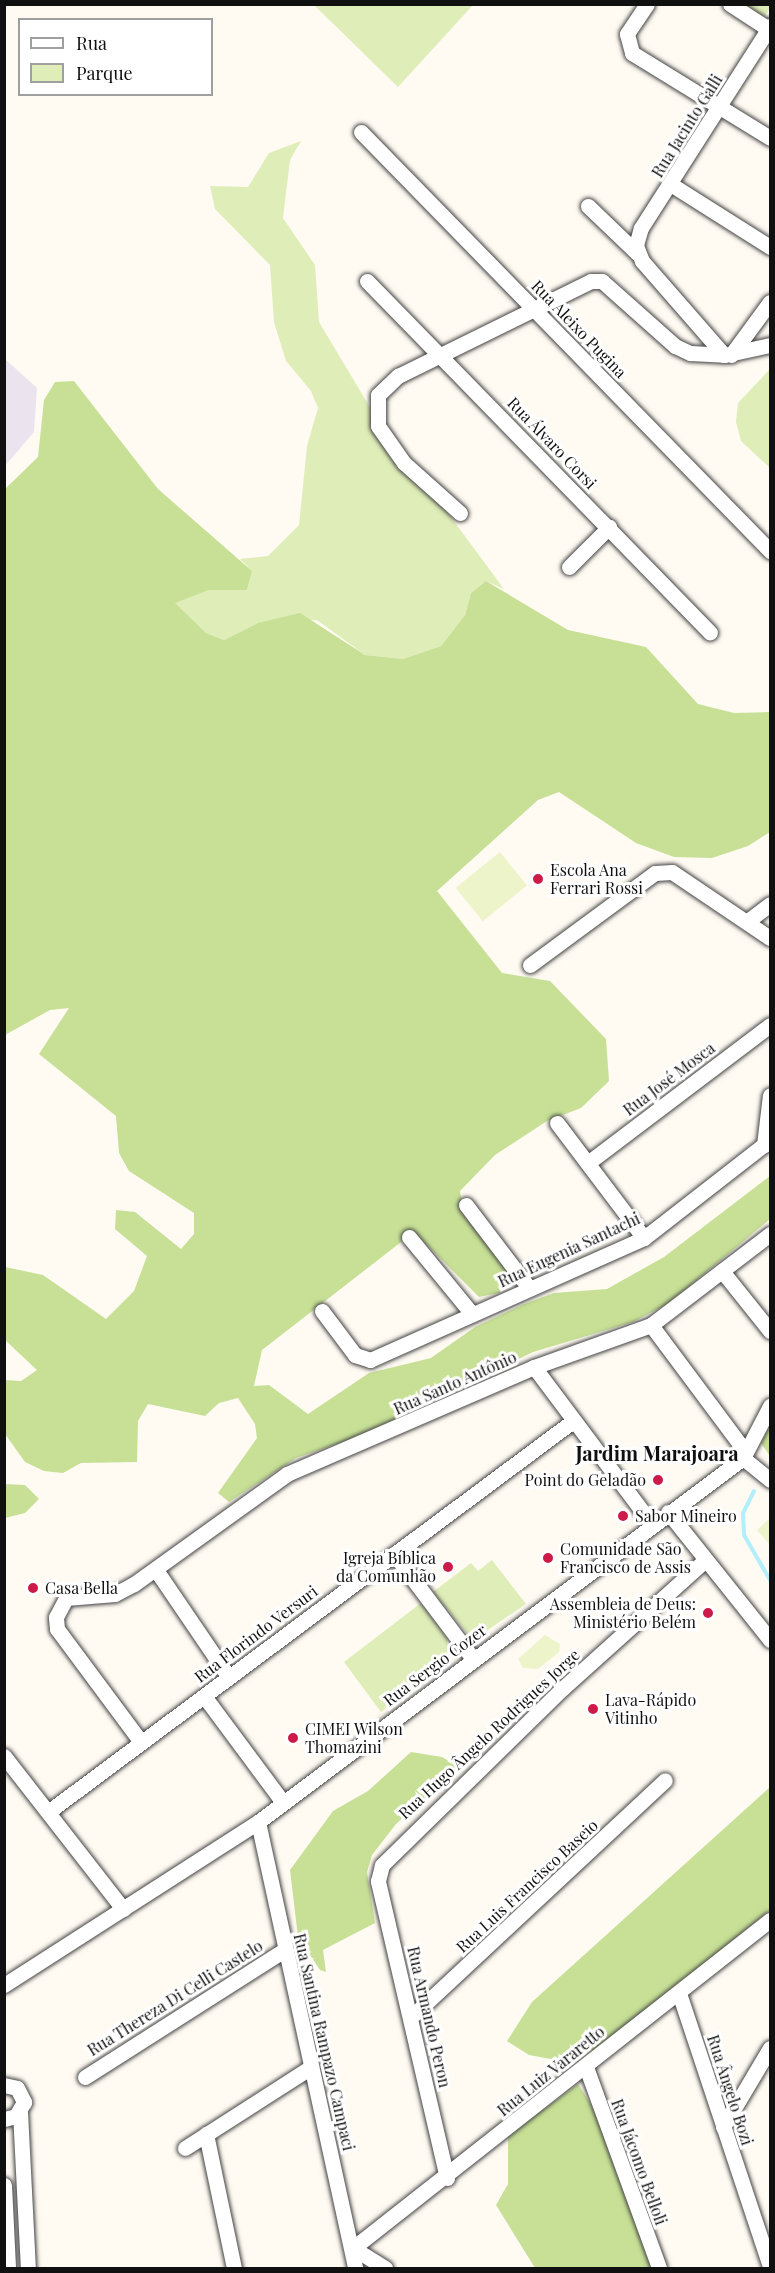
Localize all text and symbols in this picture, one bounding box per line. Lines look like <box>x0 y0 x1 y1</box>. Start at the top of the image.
legend <box>18 18 213 96</box>
text: Rua <box>76 31 107 55</box>
text: Parque <box>76 61 133 85</box>
street label: Rua Jacinto Galli <box>648 71 726 181</box>
street label: Rua Aleixo Pugina <box>527 276 631 382</box>
street label: Rua Álvaro Corsi <box>503 393 601 493</box>
place label: Escola Ana Ferrari Rossi <box>550 860 643 898</box>
marker: Escola Ana Ferrari Rossi <box>531 872 545 886</box>
street label: Rua José Mosca <box>619 1038 719 1120</box>
street label: Rua Eugenia Santachi <box>495 1209 643 1291</box>
street label: Rua Santo Antônio <box>390 1347 520 1419</box>
district label: Jardim Marajoara <box>575 1440 739 1464</box>
place label: Point do Geladão <box>524 1470 646 1490</box>
marker: Point do Geladão <box>651 1473 665 1487</box>
place label: Sabor Mineiro <box>635 1506 737 1526</box>
marker: Sabor Mineiro <box>616 1509 630 1523</box>
place label: Comunidade São Francisco de Assis <box>560 1539 691 1577</box>
place label: Igreja Bíblica da Comunhão <box>336 1548 436 1586</box>
marker: Comunidade São Francisco de Assis <box>541 1551 555 1565</box>
marker: Igreja Bíblica da Comunhão <box>441 1560 455 1574</box>
place label: Casa Bella <box>45 1578 118 1598</box>
marker: Casa Bella <box>26 1581 40 1595</box>
street label: Rua Florindo Versuri <box>190 1581 322 1687</box>
place label: Assembleia de Deus: Ministério Belém <box>550 1594 696 1632</box>
marker: Assembleia de Deus: Ministério Belém <box>701 1606 715 1620</box>
street label: Rua Sergio Cozer <box>380 1620 490 1710</box>
street label: Rua Hugo Ângelo Rodrigues Jorge <box>394 1645 584 1823</box>
place label: Lava-Rápido Vitinho <box>605 1690 696 1728</box>
marker: Lava-Rápido Vitinho <box>586 1702 600 1716</box>
place label: CIMEI Wilson Thomazini <box>305 1719 403 1757</box>
marker: CIMEI Wilson Thomazini <box>286 1731 300 1745</box>
street label: Rua Luis Francisco Baseio <box>452 1815 602 1957</box>
street label: Rua Santina Rampazo Campaci <box>290 1931 358 2153</box>
street label: Rua Thereza Di Celli Castelo <box>84 1936 266 2060</box>
street label: Rua Armando Peron <box>403 1944 455 2090</box>
street label: Rua Luiz Vararetto <box>493 2022 609 2120</box>
street label: Rua Ângelo Bozi <box>703 2032 757 2148</box>
street label: Rua Jácomo Belloli <box>607 2096 671 2228</box>

